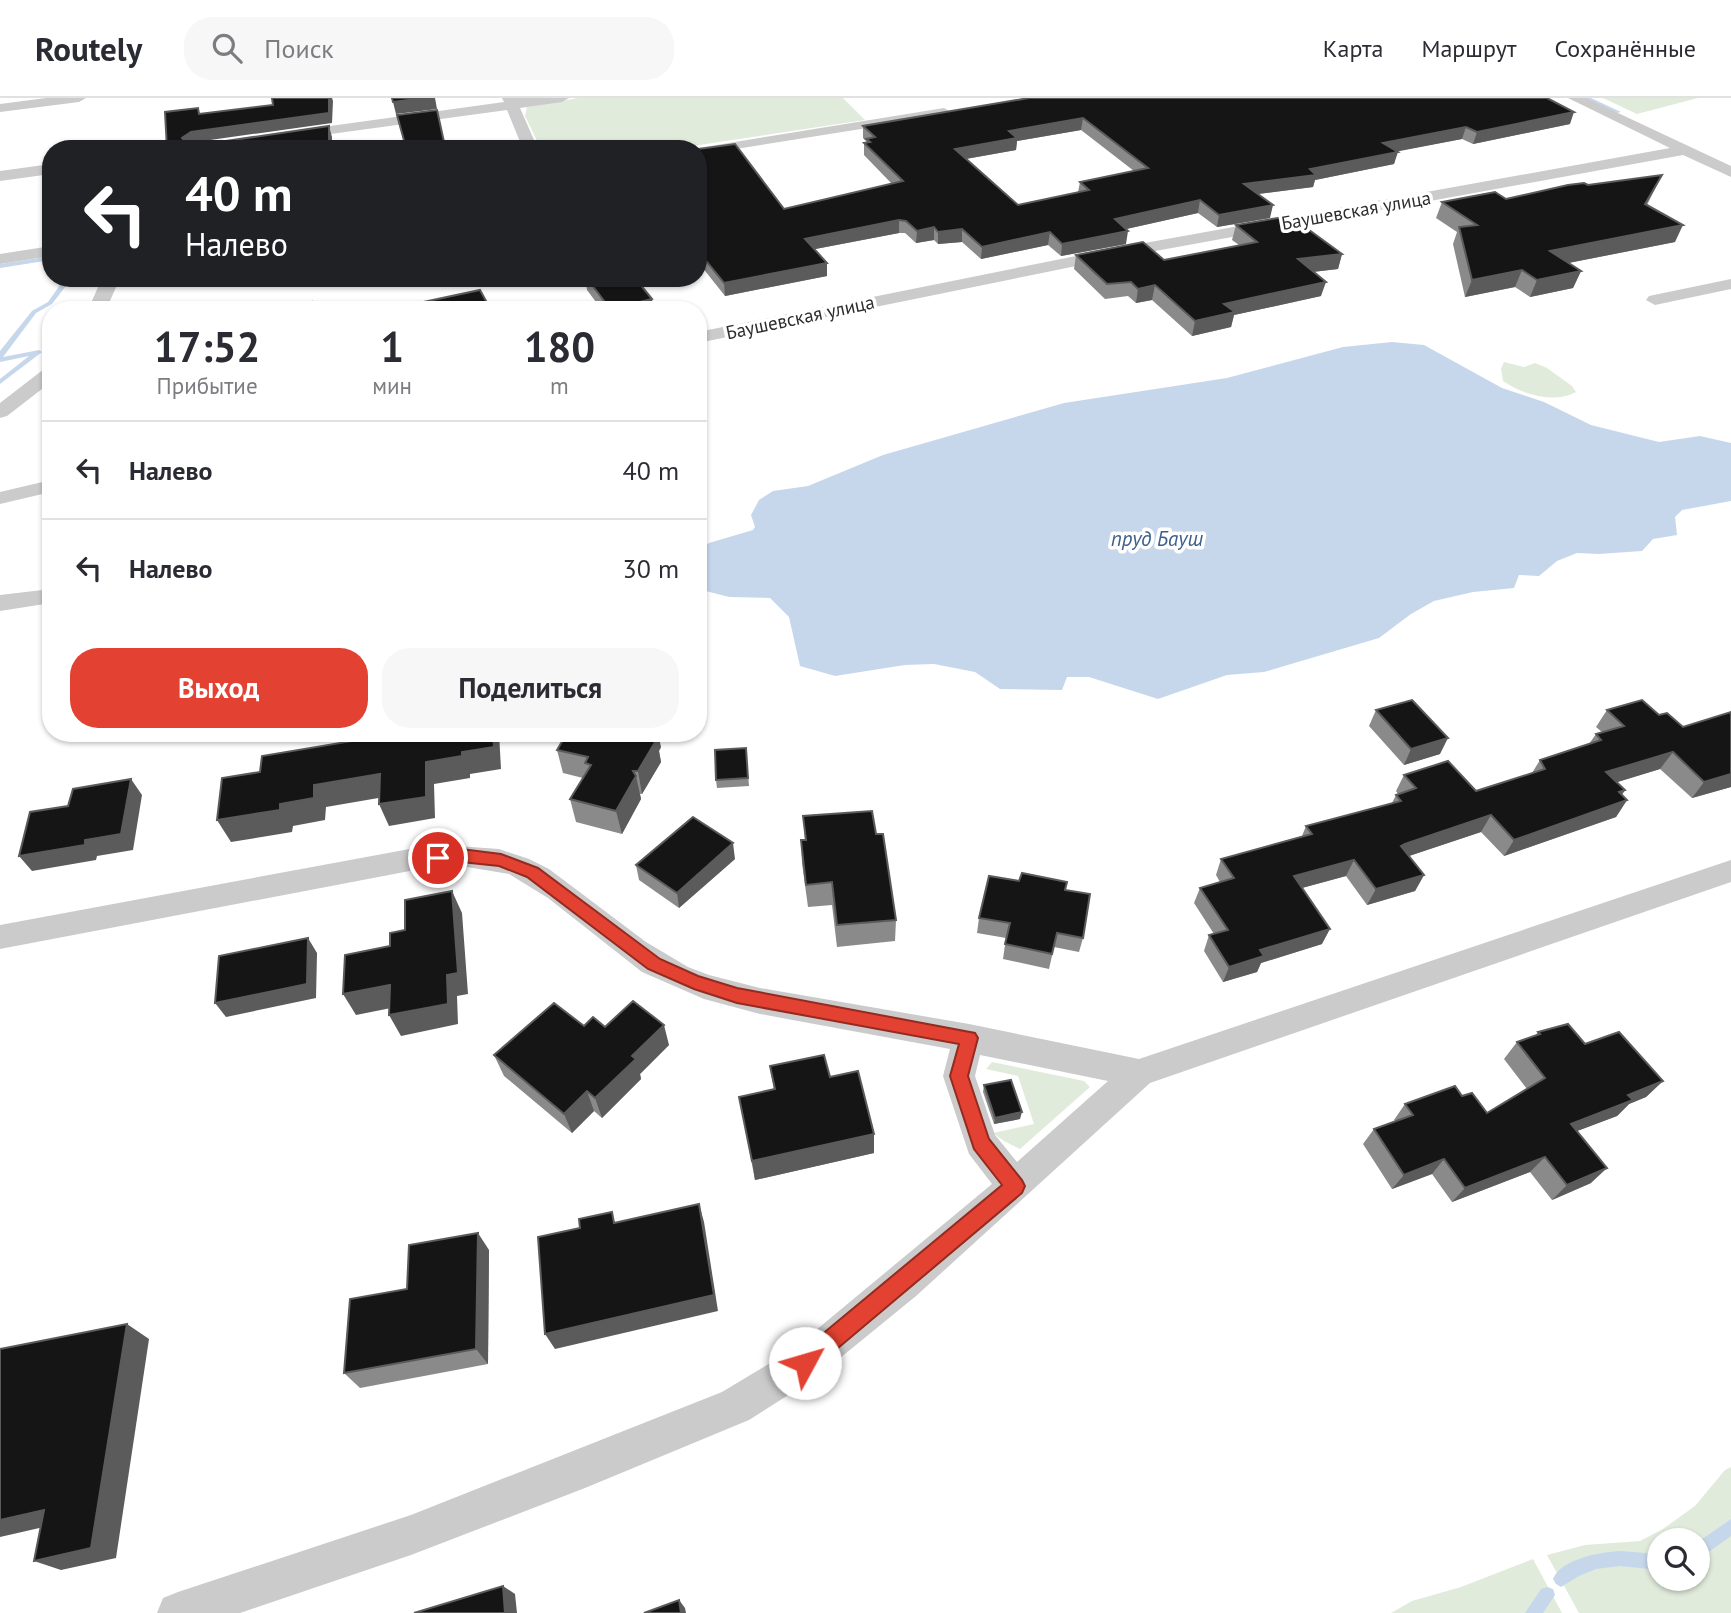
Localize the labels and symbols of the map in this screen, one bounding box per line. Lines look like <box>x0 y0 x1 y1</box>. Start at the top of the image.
street label: Баушевская улица <box>1279 185 1433 235</box>
street label: Баушевская улица <box>723 290 877 344</box>
water label: пруд Бауш <box>1111 525 1203 552</box>
pin <box>408 828 468 888</box>
position arrow <box>768 1326 842 1400</box>

